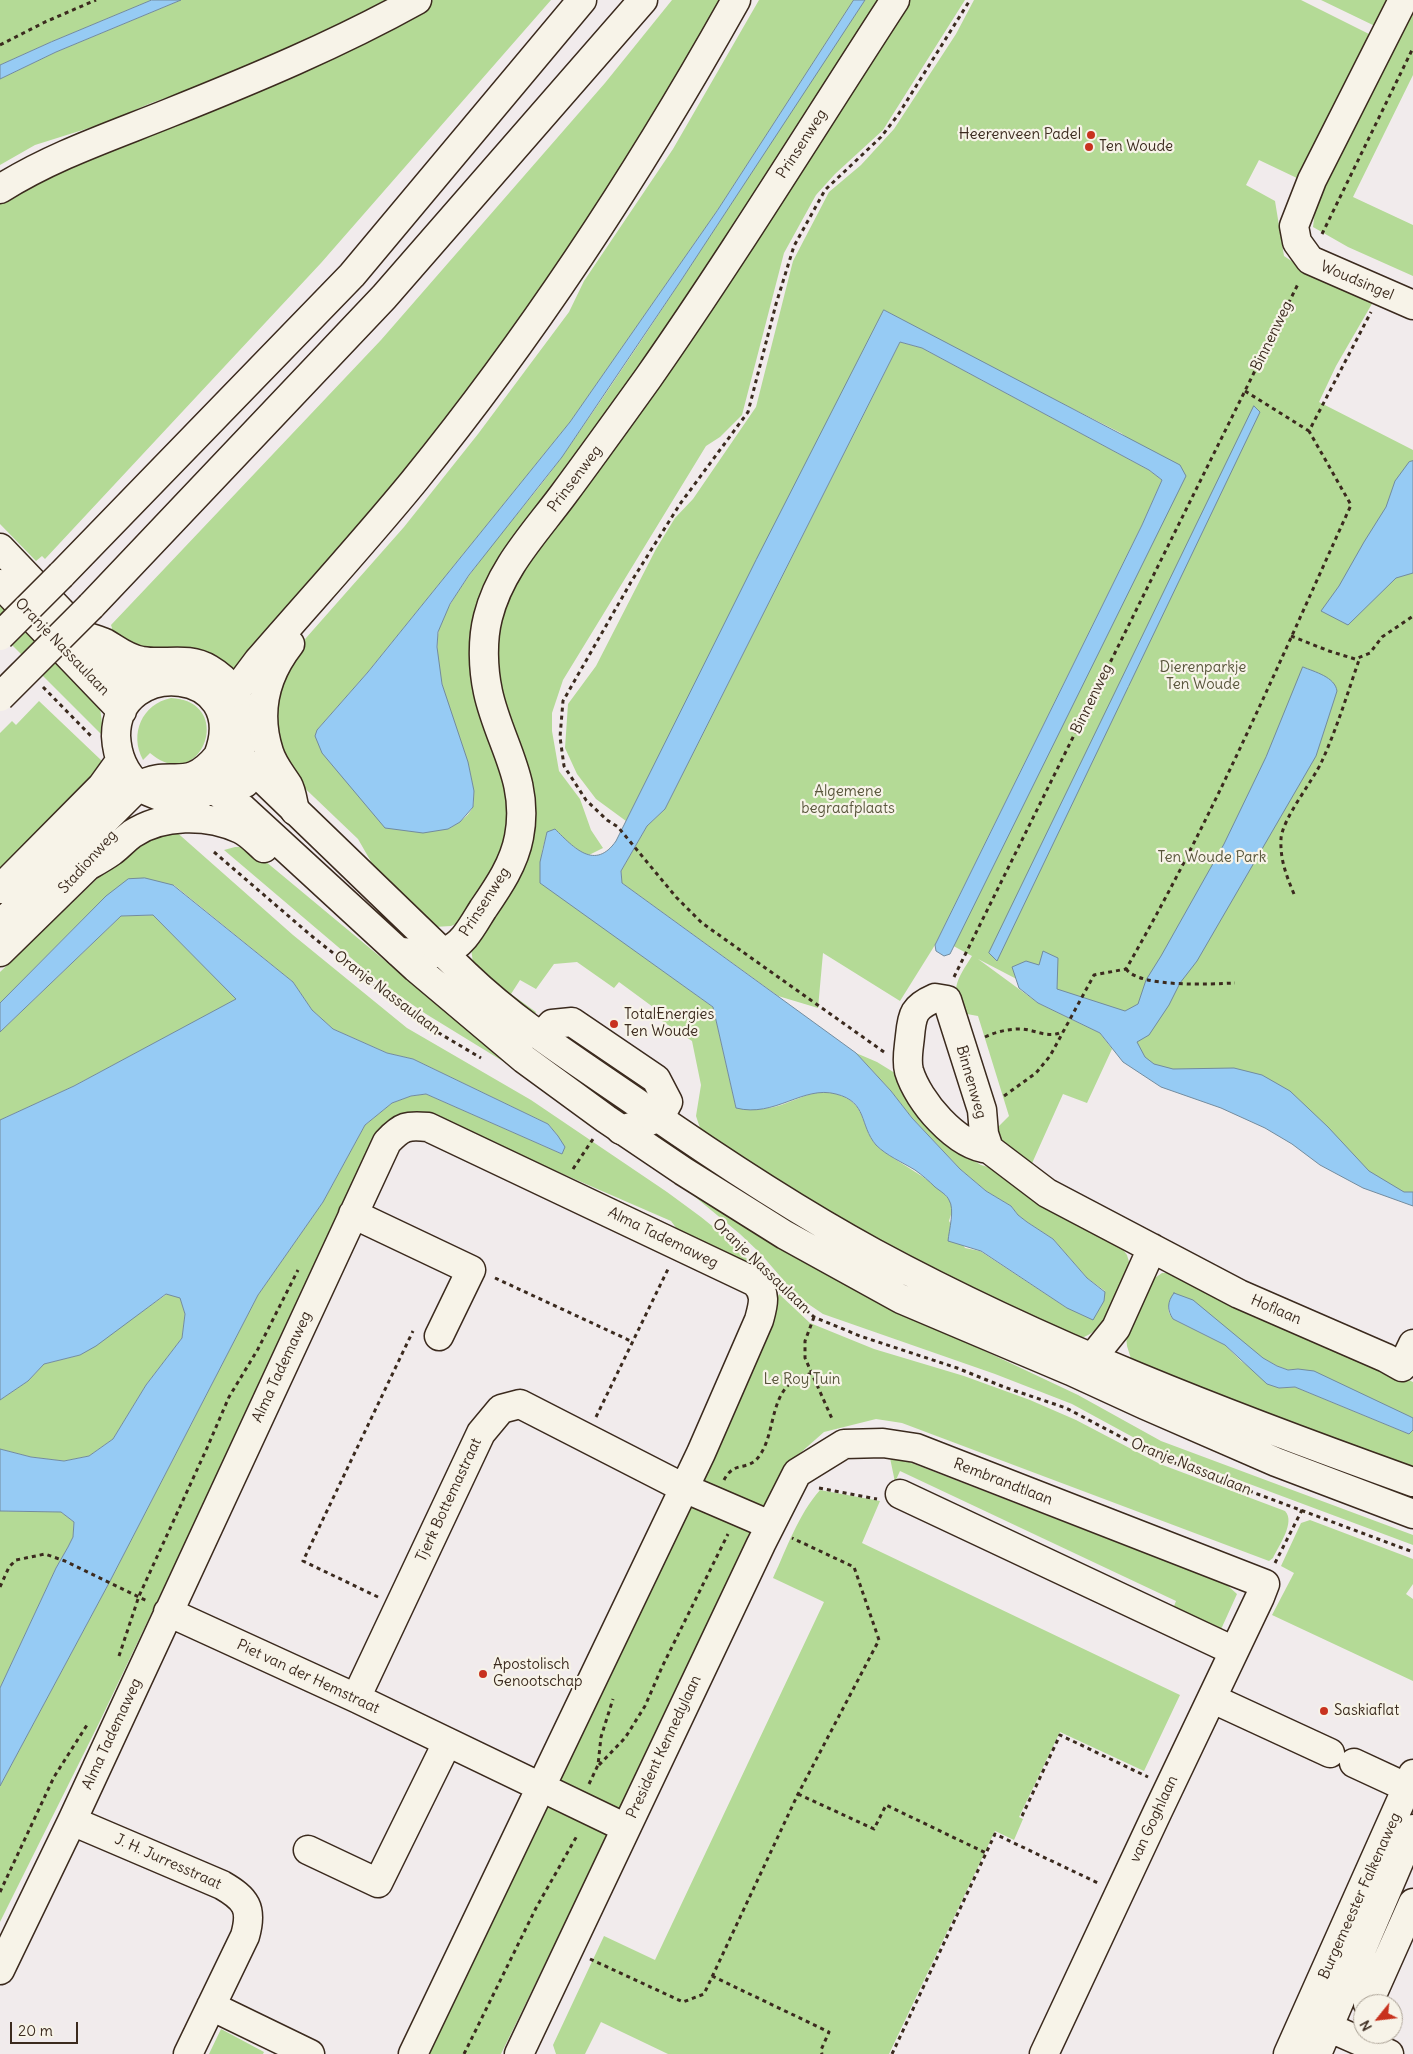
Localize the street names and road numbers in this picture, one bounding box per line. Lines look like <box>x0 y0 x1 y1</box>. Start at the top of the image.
street label: Prinsenweg <box>773 106 831 182</box>
street label: Woudsingel <box>1318 258 1396 304</box>
street label: Binnenweg <box>1247 298 1297 374</box>
street label: Prinsenweg <box>544 442 606 516</box>
street label: Oranje Nassaulaan <box>11 594 113 700</box>
street label: Binnenweg <box>1067 661 1117 737</box>
street label: Stadionweg <box>55 827 121 897</box>
street label: Prinsenweg <box>456 864 514 940</box>
street label: Oranje Nassaulaan <box>330 947 444 1039</box>
street label: Binnenweg <box>952 1043 990 1121</box>
street label: Alma Tademaweg <box>605 1204 721 1272</box>
street label: Oranje Nassaulaan <box>708 1215 814 1317</box>
street label: Hoflaan <box>1248 1291 1304 1329</box>
street label: Alma Tademaweg <box>248 1309 316 1425</box>
street label: Tjerk Bottemastraat <box>412 1435 486 1565</box>
street label: Oranje Nassaulaan <box>1128 1435 1254 1499</box>
street label: Rembrandtlaan <box>951 1455 1055 1509</box>
street label: Piet van der Hemstraat <box>234 1636 382 1718</box>
street label: President Kennedylaan <box>623 1673 705 1821</box>
street label: Alma Tademaweg <box>78 1676 146 1792</box>
street label: van Goghlaan <box>1126 1773 1182 1865</box>
street label: Burgemeester Falkenaweg <box>1315 1810 1405 1982</box>
street label: J. H. Jurresstraat <box>112 1830 224 1894</box>

